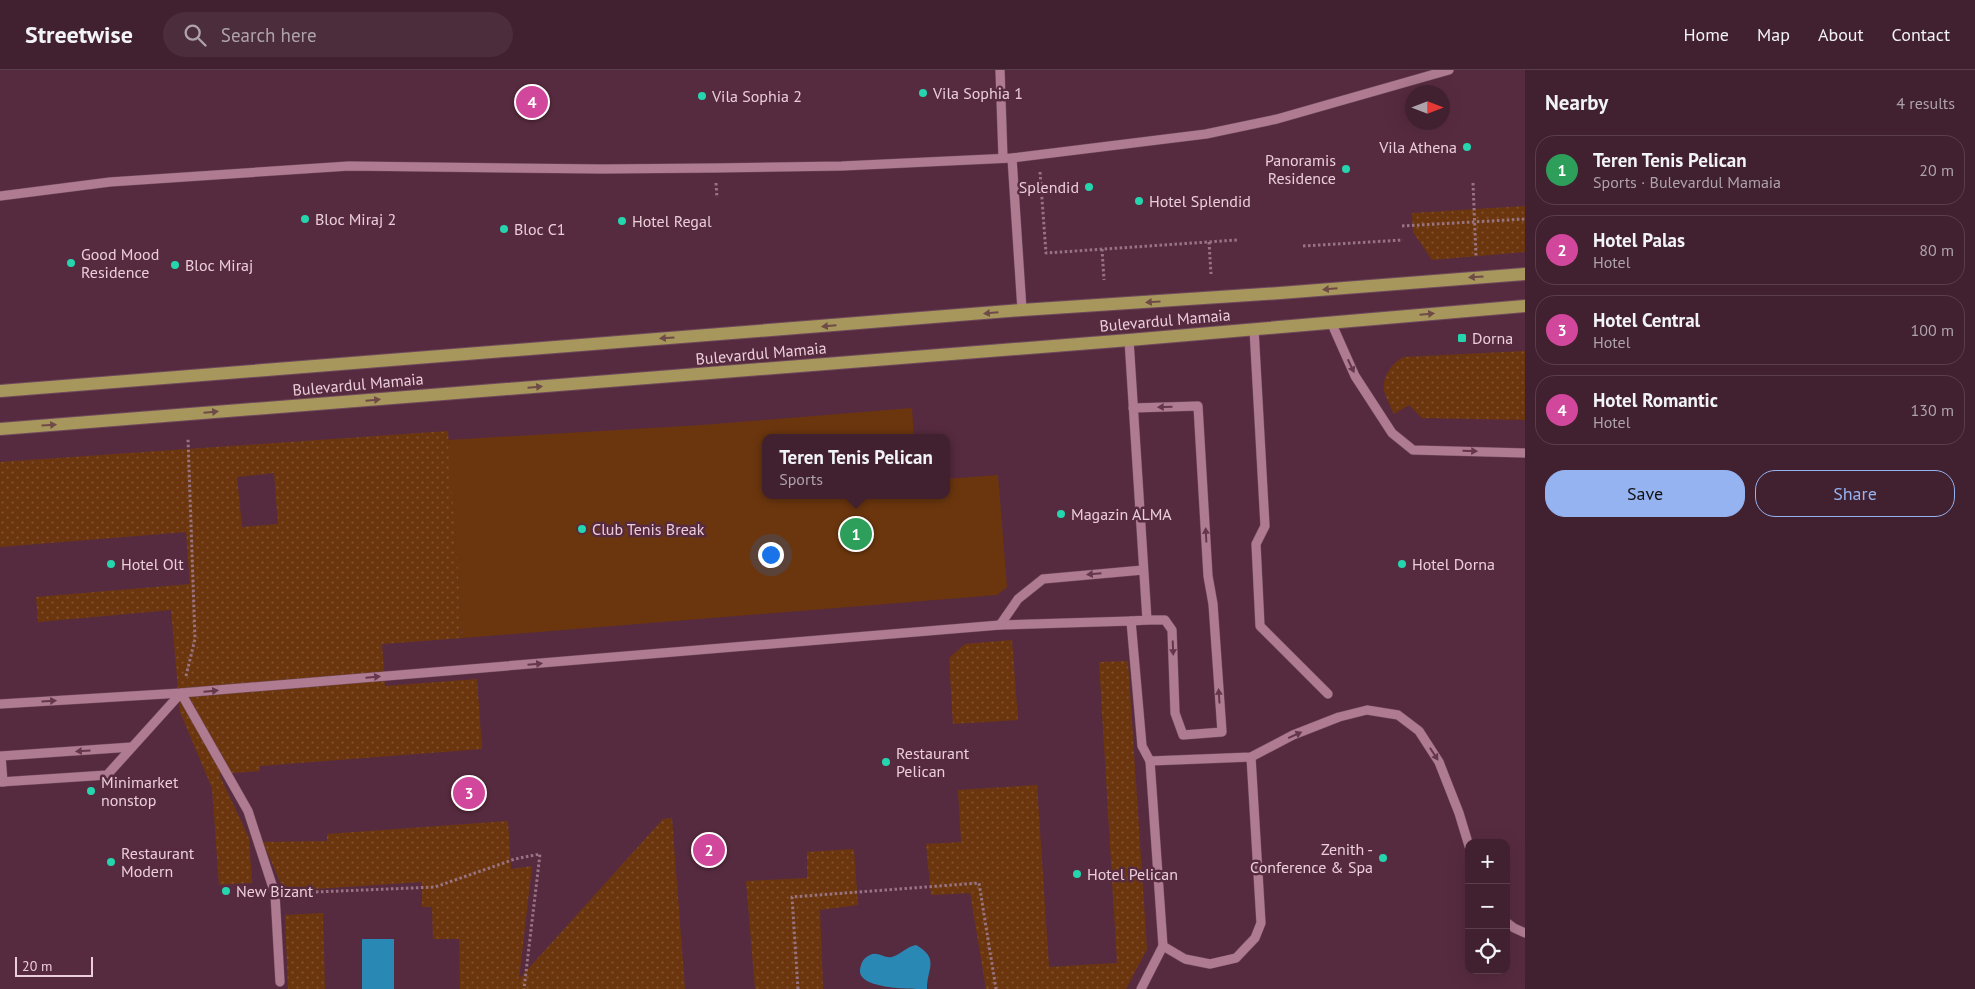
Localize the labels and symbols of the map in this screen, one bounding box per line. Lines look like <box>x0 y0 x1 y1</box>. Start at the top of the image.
pin: 4 <box>516 83 548 121</box>
place label: Vila Sophia 1 <box>932 83 1023 103</box>
north arrow <box>1405 85 1450 130</box>
place label: Vila Sophia 2 <box>711 86 802 106</box>
marker: Vila Sophia 1 <box>917 87 929 99</box>
marker: Vila Sophia 2 <box>696 90 708 102</box>
place label: Vila Athena <box>1378 137 1457 157</box>
marker: Vila Athena <box>1461 141 1473 153</box>
place label: Panoramis Residence <box>1265 150 1336 188</box>
marker: Panoramis Residence <box>1340 163 1352 175</box>
place label: Splendid <box>1019 177 1079 197</box>
marker: Splendid <box>1083 181 1095 193</box>
place label: Hotel Splendid <box>1149 191 1251 211</box>
marker: Hotel Splendid <box>1133 195 1145 207</box>
place label: Bloc Miraj 2 <box>315 209 396 229</box>
place label: Hotel Regal <box>632 211 712 231</box>
marker: Bloc Miraj 2 <box>299 213 311 225</box>
marker: Hotel Regal <box>616 215 628 227</box>
place label: Bloc C1 <box>514 219 566 239</box>
marker: Bloc C1 <box>498 223 510 235</box>
place label: Good Mood Residence <box>81 244 159 282</box>
place label: Bloc Miraj <box>185 255 253 275</box>
marker: Good Mood Residence <box>65 257 77 269</box>
marker: Bloc Miraj <box>169 259 181 271</box>
one-way arrow <box>1468 274 1484 282</box>
one-way arrow <box>1322 285 1338 293</box>
one-way arrow <box>1145 298 1161 306</box>
street label: Bulevardul Mamaia <box>1099 304 1231 336</box>
one-way arrow <box>982 309 998 317</box>
one-way arrow <box>1419 310 1435 318</box>
one-way arrow <box>820 322 836 330</box>
place label: Dorna <box>1472 328 1513 348</box>
marker: Dorna <box>1456 332 1468 344</box>
one-way arrow <box>658 335 674 343</box>
street label: Bulevardul Mamaia <box>695 337 827 369</box>
one-way arrow <box>1347 359 1355 373</box>
street label: Bulevardul Mamaia <box>292 368 424 400</box>
one-way arrow <box>527 383 543 391</box>
one-way arrow <box>365 395 381 403</box>
one-way arrow <box>1156 403 1172 411</box>
one-way arrow <box>203 408 219 416</box>
one-way arrow <box>41 421 57 429</box>
one-way arrow <box>1463 448 1479 456</box>
place label: Magazin ALMA <box>1071 504 1172 524</box>
marker: Magazin ALMA <box>1055 508 1067 520</box>
pin: 1 <box>840 515 872 553</box>
place label: Club Tenis Break <box>592 519 705 539</box>
marker: Club Tenis Break <box>576 523 588 535</box>
one-way arrow <box>1201 526 1209 542</box>
your location <box>758 542 784 568</box>
place label: Hotel Olt <box>121 554 184 574</box>
place label: Hotel Dorna <box>1412 554 1495 574</box>
marker: Hotel Olt <box>105 558 117 570</box>
marker: Hotel Dorna <box>1396 558 1408 570</box>
one-way arrow <box>1086 571 1102 579</box>
one-way arrow <box>1169 640 1177 656</box>
one-way arrow <box>527 660 543 668</box>
one-way arrow <box>365 673 381 681</box>
one-way arrow <box>203 686 219 694</box>
one-way arrow <box>1215 688 1223 704</box>
one-way arrow <box>41 696 57 704</box>
one-way arrow <box>1288 730 1302 738</box>
place label: Restaurant Pelican <box>896 743 970 781</box>
one-way arrow <box>75 747 91 755</box>
one-way arrow <box>1429 748 1439 761</box>
marker: Restaurant Pelican <box>880 756 892 768</box>
place label: Minimarket nonstop <box>101 772 179 810</box>
pin: 3 <box>453 774 485 812</box>
marker: Minimarket nonstop <box>85 785 97 797</box>
pin: 2 <box>693 831 725 869</box>
place label: Zenith - Conference & Spa <box>1250 839 1373 877</box>
place label: Restaurant Modern <box>121 843 195 881</box>
marker: Zenith - Conference & Spa <box>1377 852 1389 864</box>
marker: Restaurant Modern <box>105 856 117 868</box>
place label: Hotel Pelican <box>1087 864 1178 884</box>
marker: Hotel Pelican <box>1071 868 1083 880</box>
place label: New Bizant <box>236 881 314 901</box>
marker: New Bizant <box>220 885 232 897</box>
scale bar <box>15 954 92 977</box>

